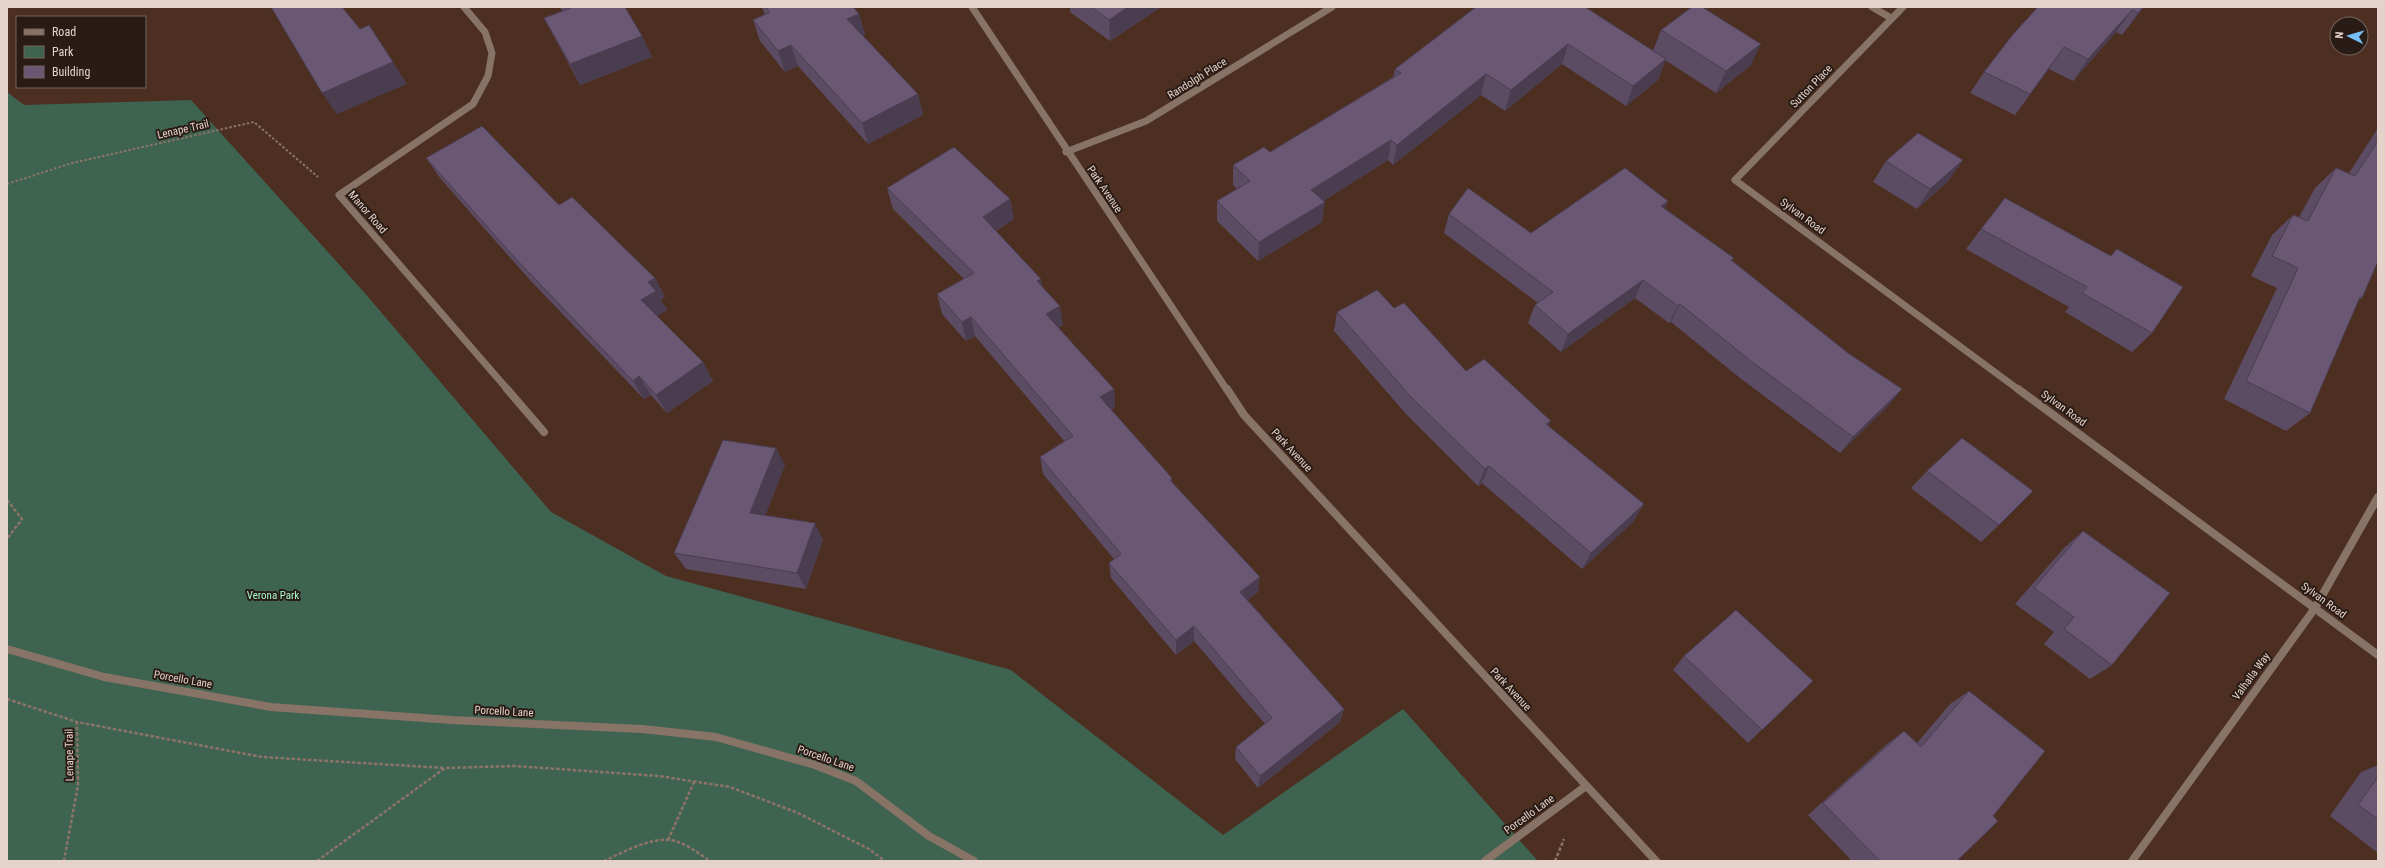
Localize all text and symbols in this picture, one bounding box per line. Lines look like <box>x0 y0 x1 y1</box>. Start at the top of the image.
legend <box>16 16 146 88</box>
north arrow <box>2329 16 2369 56</box>
text: Road <box>52 25 76 39</box>
text: N <box>2333 31 2346 39</box>
text: Park <box>52 45 74 59</box>
street label: Randolph Place <box>1165 55 1229 102</box>
street label: Sutton Place <box>1788 62 1835 111</box>
text: Building <box>52 65 90 79</box>
street label: Lenape Trail <box>156 117 210 142</box>
street label: Park Avenue <box>1084 163 1125 215</box>
street label: Manor Road <box>346 188 390 236</box>
street label: Sylvan Road <box>1778 196 1828 237</box>
street label: Sylvan Road <box>2039 388 2089 429</box>
street label: Park Avenue <box>1269 426 1315 474</box>
street label: Sylvan Road <box>2299 580 2349 621</box>
park label: Verona Park <box>247 589 299 602</box>
street label: Valhalla Way <box>2230 650 2273 702</box>
street label: Park Avenue <box>1488 665 1534 713</box>
street label: Porcello Lane <box>153 668 213 691</box>
street label: Porcello Lane <box>474 703 534 720</box>
street label: Lenape Trail <box>63 729 76 781</box>
street label: Porcello Lane <box>796 743 856 774</box>
street label: Porcello Lane <box>1502 792 1557 837</box>

